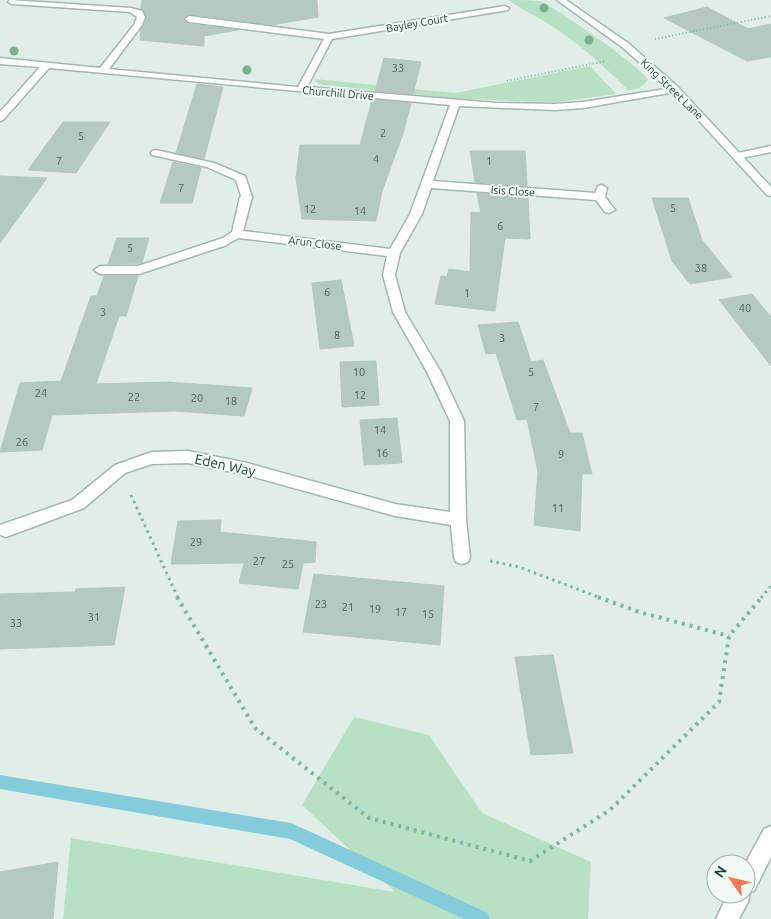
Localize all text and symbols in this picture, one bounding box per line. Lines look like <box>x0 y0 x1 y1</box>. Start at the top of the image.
street label: Bayley Court <box>385 12 450 34</box>
street label: King Street Lane <box>638 56 706 122</box>
house number: 33 <box>392 62 404 74</box>
street label: Churchill Drive <box>302 84 374 102</box>
house number: 2 <box>380 127 386 139</box>
house number: 5 <box>78 130 84 142</box>
house number: 4 <box>373 153 379 165</box>
house number: 7 <box>56 155 62 167</box>
house number: 1 <box>486 155 492 167</box>
house number: 7 <box>178 182 184 194</box>
street label: Isis Close <box>490 183 536 199</box>
house number: 5 <box>670 202 676 214</box>
house number: 12 <box>304 203 316 215</box>
house number: 14 <box>354 205 366 217</box>
house number: 6 <box>497 220 503 232</box>
street label: Arun Close <box>288 234 342 252</box>
house number: 5 <box>127 242 133 254</box>
house number: 38 <box>695 262 707 274</box>
house number: 6 <box>324 286 330 298</box>
house number: 1 <box>464 287 470 299</box>
house number: 40 <box>739 302 751 314</box>
house number: 3 <box>100 306 106 318</box>
house number: 8 <box>334 329 340 341</box>
house number: 3 <box>499 332 505 344</box>
house number: 10 <box>353 366 365 378</box>
house number: 5 <box>528 366 534 378</box>
house number: 24 <box>35 387 47 399</box>
house number: 12 <box>354 389 366 401</box>
house number: 22 <box>128 391 140 403</box>
house number: 20 <box>191 392 203 404</box>
house number: 18 <box>225 395 237 407</box>
house number: 7 <box>533 401 539 413</box>
house number: 14 <box>374 424 386 436</box>
house number: 26 <box>16 436 28 448</box>
house number: 16 <box>376 447 388 459</box>
house number: 9 <box>558 448 564 460</box>
street label: Eden Way <box>193 451 257 479</box>
house number: 11 <box>552 502 564 514</box>
house number: 29 <box>190 536 202 548</box>
house number: 27 <box>253 555 265 567</box>
house number: 25 <box>282 558 294 570</box>
house number: 23 <box>315 598 327 610</box>
house number: 21 <box>342 601 354 613</box>
house number: 19 <box>369 603 381 615</box>
house number: 17 <box>395 606 407 618</box>
house number: 15 <box>422 608 434 620</box>
house number: 31 <box>88 611 100 623</box>
house number: 33 <box>10 617 22 629</box>
north arrow <box>706 854 756 904</box>
text: N <box>711 863 730 881</box>

